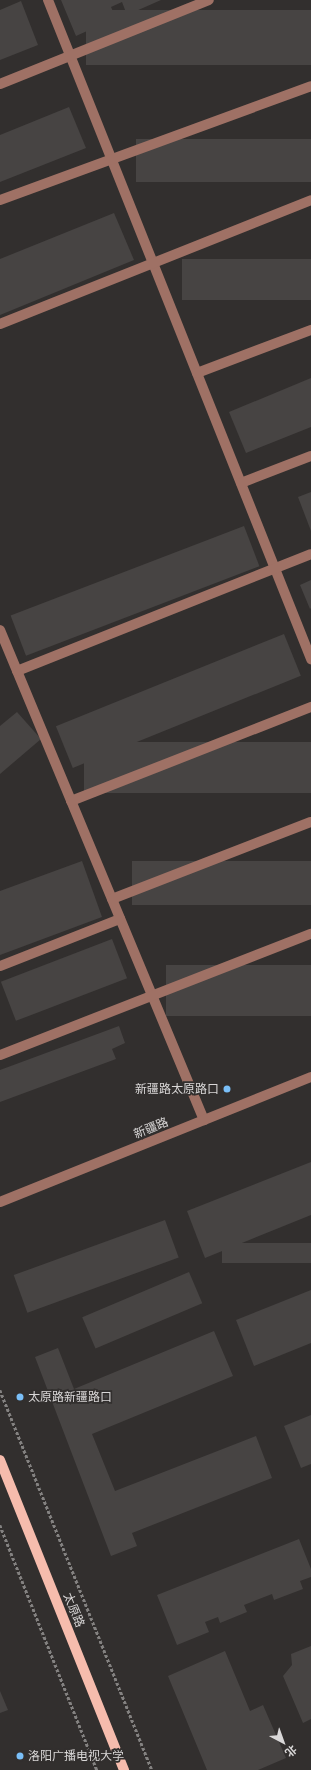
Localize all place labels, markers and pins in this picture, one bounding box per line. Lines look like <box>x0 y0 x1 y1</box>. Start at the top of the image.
place label: 新疆路太原路口 <box>135 1082 219 1096</box>
marker: 新疆路太原路口 <box>222 1084 232 1094</box>
place label: 太原路新疆路口 <box>28 1390 112 1404</box>
marker: 太原路新疆路口 <box>15 1392 25 1402</box>
place label: 洛阳广播电视大学 <box>28 1749 124 1763</box>
marker: 洛阳广播电视大学 <box>15 1751 25 1761</box>

